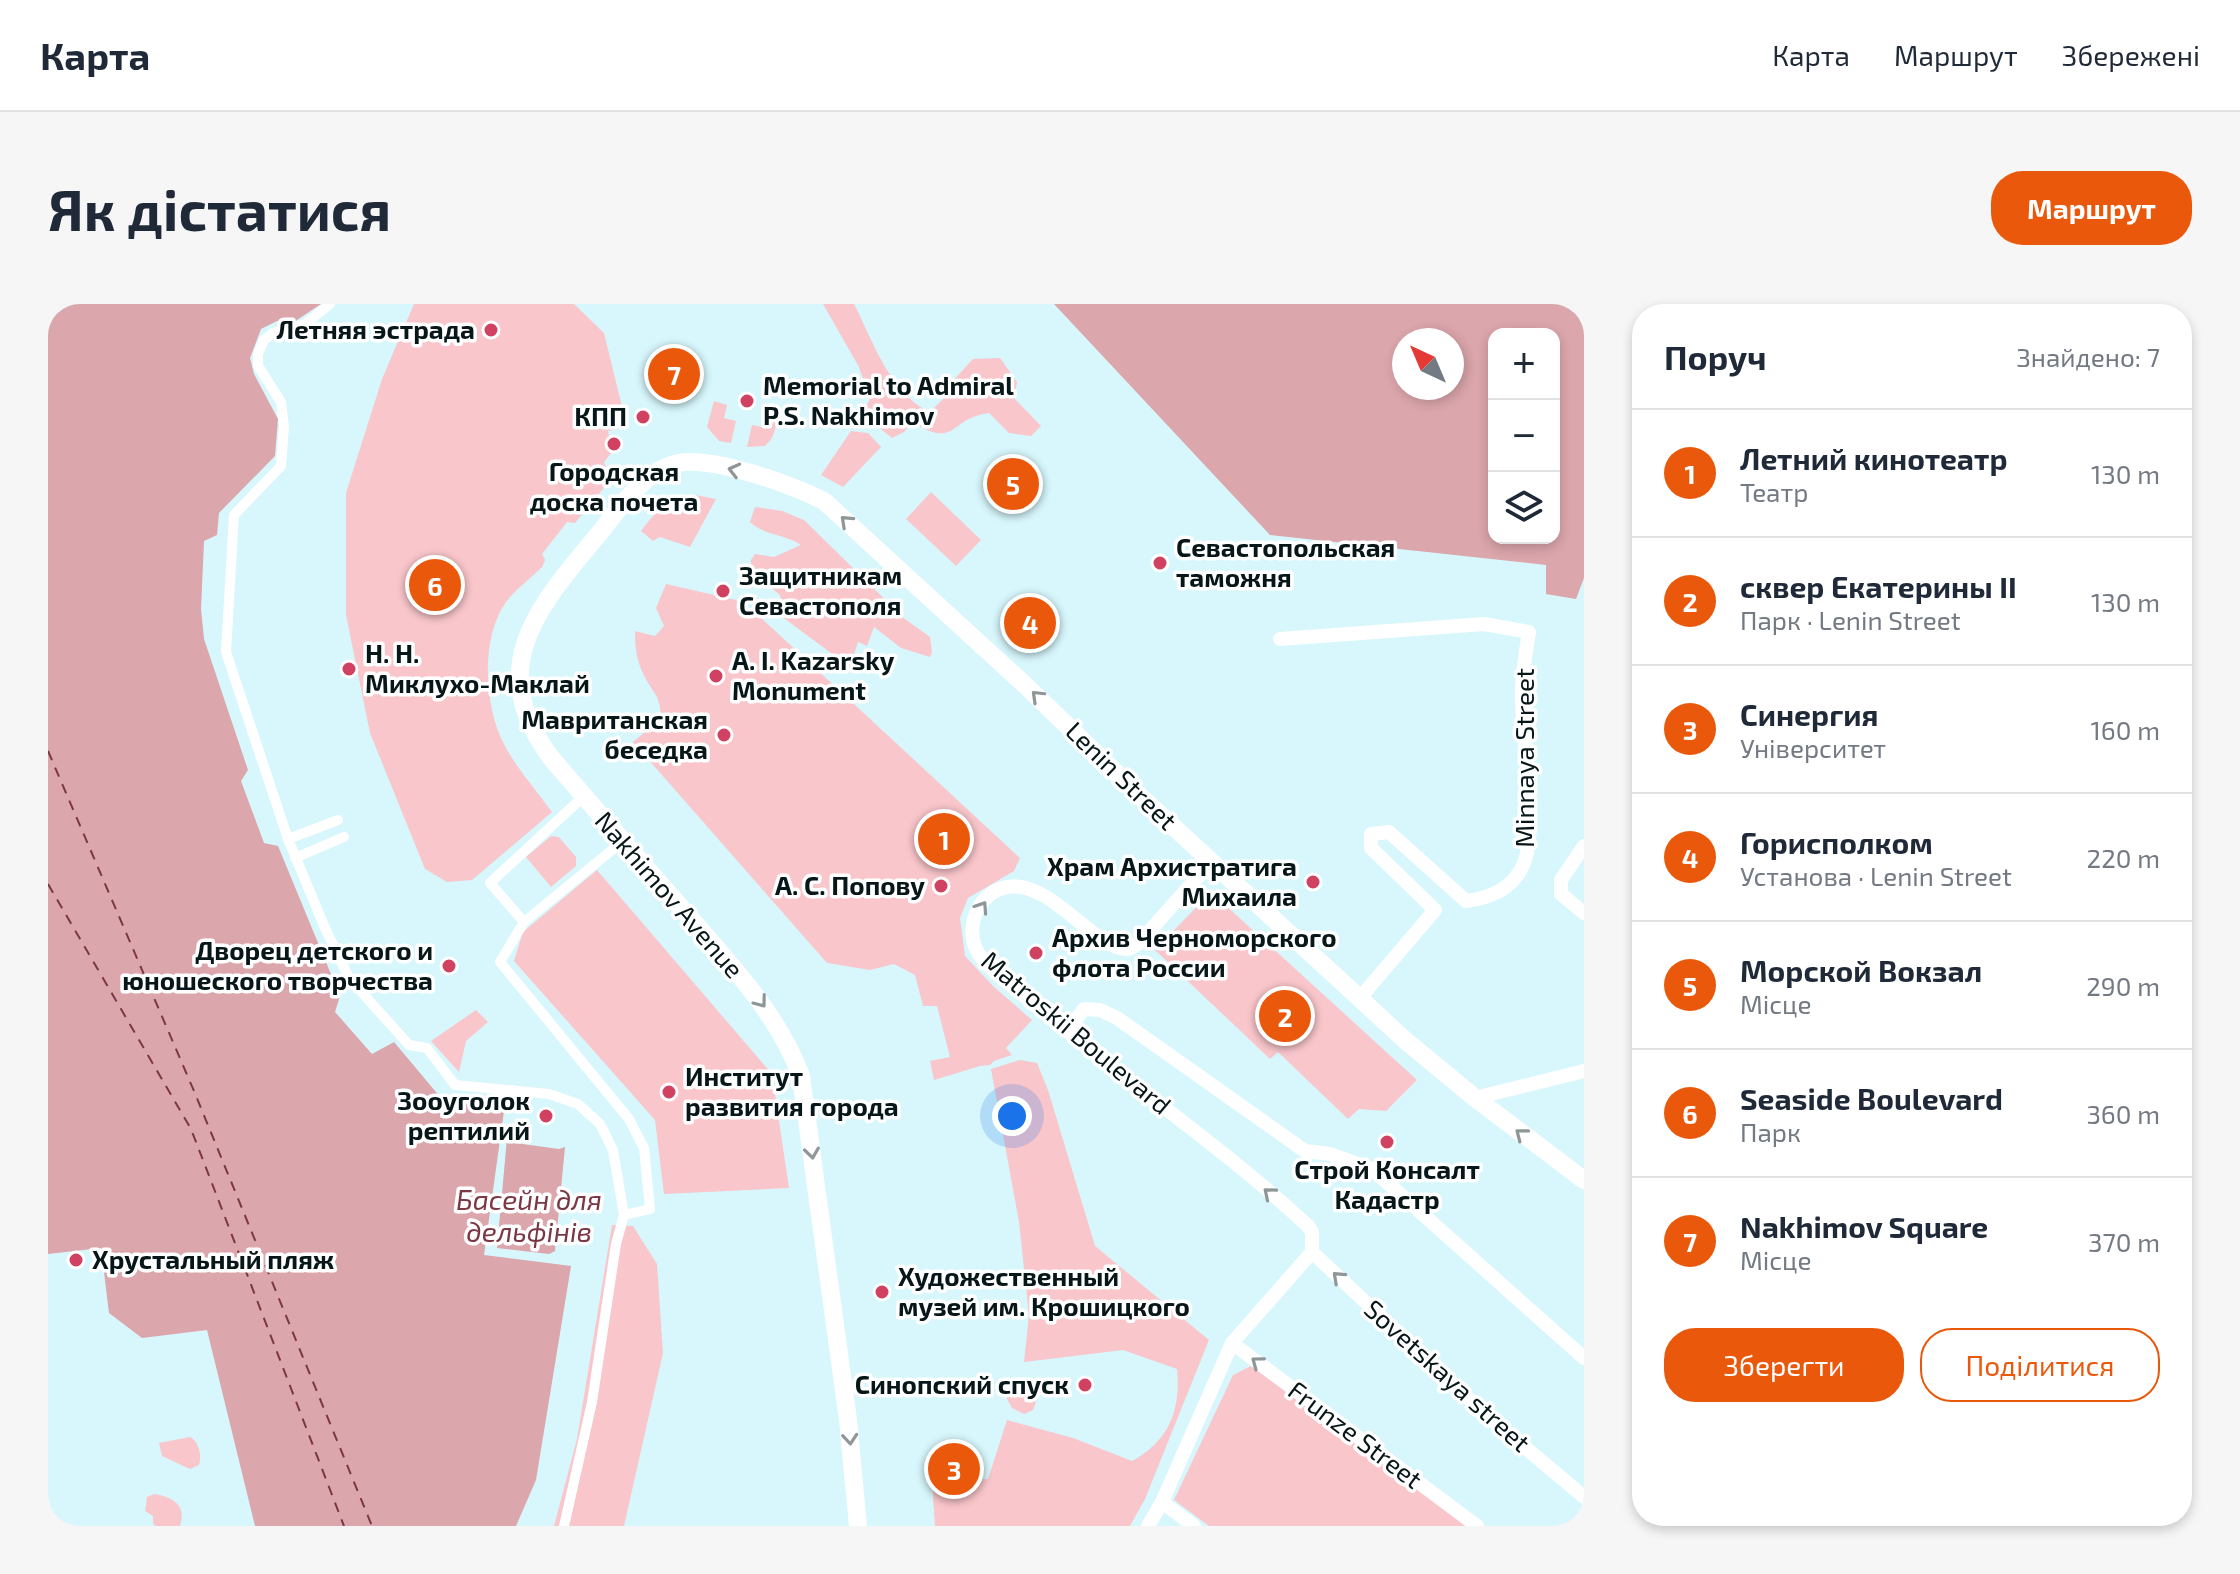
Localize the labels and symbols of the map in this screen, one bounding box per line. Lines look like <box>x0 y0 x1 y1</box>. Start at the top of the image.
place label: Летняя эстрада <box>276 313 475 344</box>
marker: Летняя эстрада <box>482 321 500 339</box>
north arrow <box>1392 328 1464 400</box>
pin: 7 <box>648 344 700 404</box>
place label: Memorial to Admiral P.S. Nakhimov <box>763 369 1014 430</box>
marker: Memorial to Admiral P.S. Nakhimov <box>738 392 756 410</box>
place label: КПП <box>574 400 627 431</box>
marker: КПП <box>634 408 652 426</box>
marker: Городская доска почета <box>605 435 623 453</box>
pin: 5 <box>987 454 1039 514</box>
place label: Городская доска почета <box>530 455 698 516</box>
one-way arrow <box>727 462 741 479</box>
one-way arrow <box>840 516 855 530</box>
place label: Севастопольская таможня <box>1176 531 1395 592</box>
marker: Севастопольская таможня <box>1151 554 1169 572</box>
pin: 6 <box>409 555 461 615</box>
place label: Защитникам Севастополя <box>739 559 902 620</box>
marker: Защитникам Севастополя <box>714 582 732 600</box>
pin: 4 <box>1004 593 1056 653</box>
place label: Н. Н. Миклухо-Маклай <box>365 637 590 698</box>
place label: A. I. Kazarsky Monument <box>732 644 895 705</box>
marker: Н. Н. Миклухо-Маклай <box>340 660 358 678</box>
marker: A. I. Kazarsky Monument <box>707 667 725 685</box>
street label: Minnaya Street <box>1508 668 1539 848</box>
one-way arrow <box>1032 691 1046 706</box>
place label: Мавританская беседка <box>521 703 708 764</box>
street label: Lenin Street <box>1060 714 1184 835</box>
marker: Мавританская беседка <box>715 726 733 744</box>
street label: Nakhimov Avenue <box>589 804 751 984</box>
pin: 1 <box>918 809 970 869</box>
place label: Храм Архистратига Михаила <box>1047 850 1297 911</box>
place label: А. С. Попову <box>775 869 925 900</box>
marker: Храм Архистратига Михаила <box>1304 873 1322 891</box>
marker: А. С. Попову <box>932 877 950 895</box>
one-way arrow <box>972 901 987 915</box>
place label: Архив Черноморского флота России <box>1052 921 1337 982</box>
place label: Дворец детского и юношеского творчества <box>122 934 433 995</box>
street label: Matroskii Boulevard <box>976 944 1178 1120</box>
marker: Архив Черноморского флота России <box>1027 944 1045 962</box>
marker: Дворец детского и юношеского творчества <box>440 957 458 975</box>
pin: 2 <box>1259 986 1311 1046</box>
one-way arrow <box>751 993 765 1008</box>
place label: Институт развития города <box>685 1060 899 1121</box>
marker: Институт развития города <box>660 1083 678 1101</box>
place label: Зооуголок рептилий <box>397 1084 530 1145</box>
your location <box>992 1096 1032 1136</box>
marker: Зооуголок рептилий <box>537 1107 555 1125</box>
one-way arrow <box>1515 1129 1530 1143</box>
marker: Строй Консалт Кадастр <box>1378 1133 1396 1151</box>
one-way arrow <box>803 1147 820 1160</box>
place label: Строй Консалт Кадастр <box>1294 1153 1480 1214</box>
water label: Басейн для дельфiнiв <box>456 1182 602 1248</box>
one-way arrow <box>1264 1188 1278 1203</box>
place label: Хрустальный пляж <box>92 1243 334 1274</box>
marker: Хрустальный пляж <box>67 1251 85 1269</box>
place label: Художественный музей им. Крошицкого <box>898 1260 1190 1321</box>
one-way arrow <box>1333 1272 1348 1286</box>
marker: Художественный музей им. Крошицкого <box>873 1283 891 1301</box>
street label: Sovetskaya street <box>1359 1292 1537 1457</box>
one-way arrow <box>1252 1358 1266 1372</box>
place label: Синопский спуск <box>855 1368 1069 1399</box>
street label: Frunze Street <box>1283 1374 1429 1494</box>
marker: Синопский спуск <box>1076 1376 1094 1394</box>
one-way arrow <box>841 1433 858 1446</box>
pin: 3 <box>928 1439 980 1499</box>

